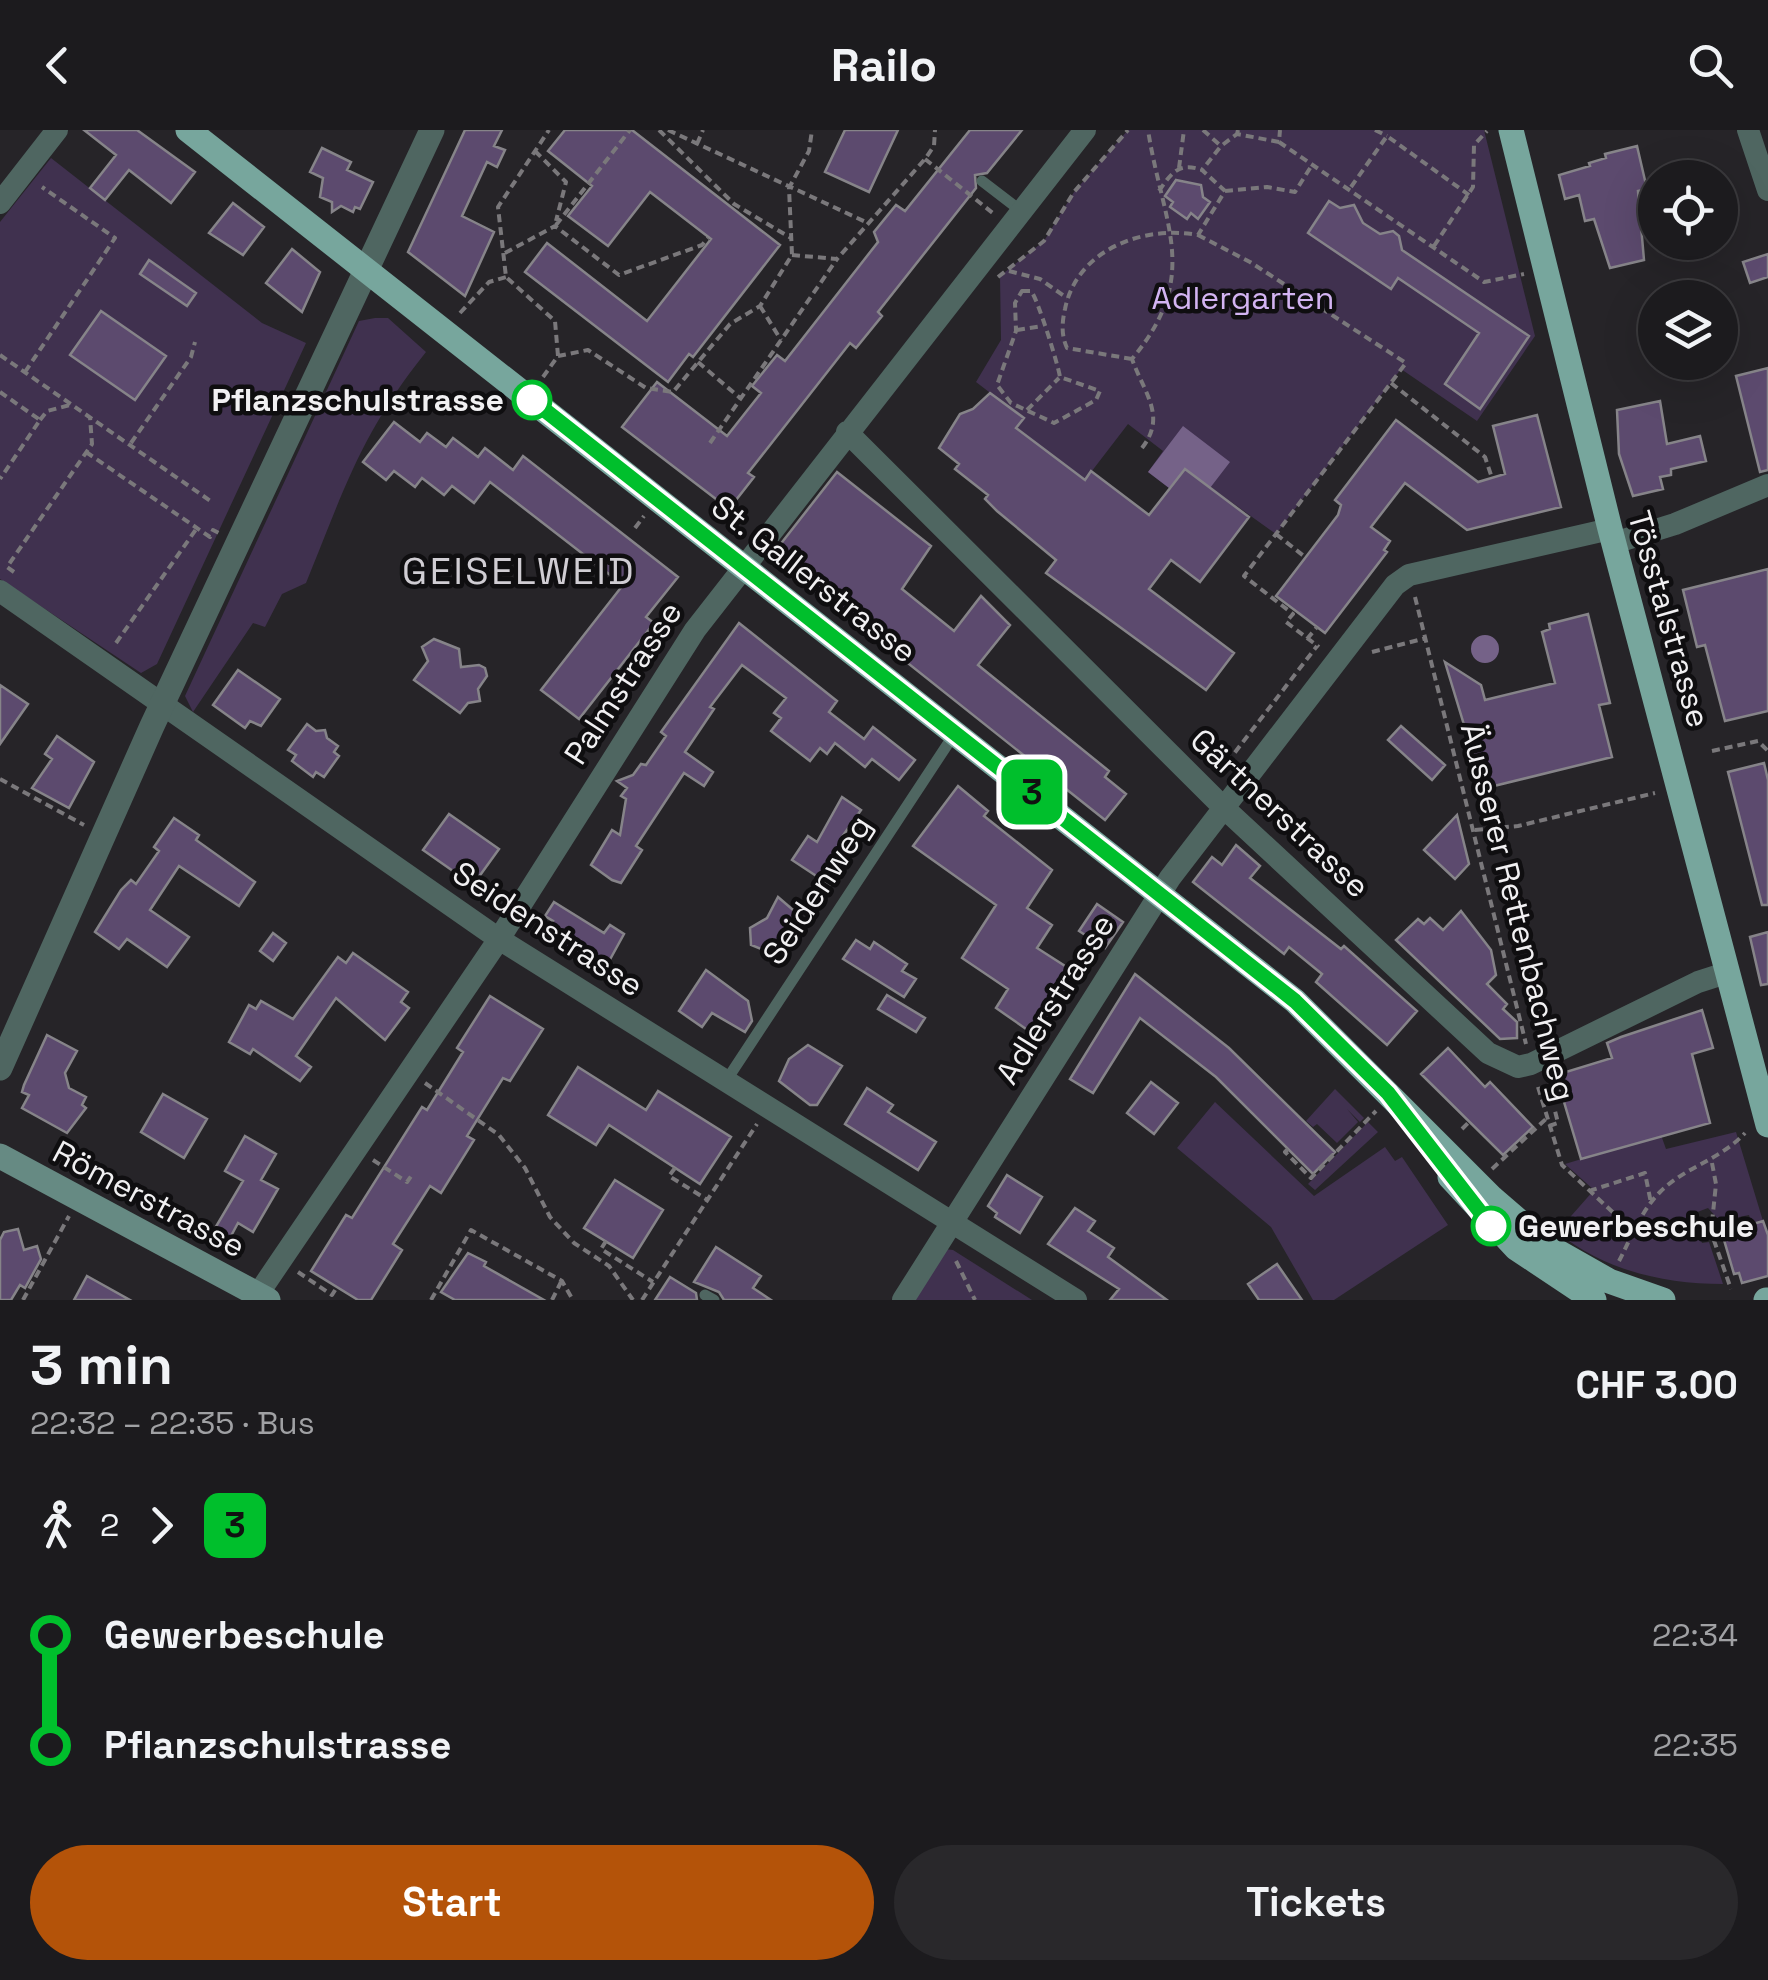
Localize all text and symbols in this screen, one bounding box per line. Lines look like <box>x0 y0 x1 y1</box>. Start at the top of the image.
text: Railo <box>831 37 937 94</box>
icon: back <box>30 38 85 93</box>
icon: search <box>1683 38 1738 93</box>
map controls <box>1638 160 1738 380</box>
button: locate <box>1638 160 1738 260</box>
park label: Adlergarten <box>1152 278 1334 318</box>
button: layers <box>1638 280 1738 380</box>
place label: Pflanzschulstrasse <box>211 380 504 420</box>
marker: Pflanzschulstrasse <box>513 381 551 419</box>
street label: St. Gallerstrasse <box>704 487 924 671</box>
street label: Tösstalstrasse <box>1619 506 1719 732</box>
district label: GEISELWEID <box>402 547 636 595</box>
street label: Palmstrasse <box>555 594 691 772</box>
street label: Äusserer Rettenbachweg <box>1452 719 1584 1105</box>
street label: Gärtnerstrasse <box>1182 720 1378 906</box>
line badge: 3 <box>1000 760 1064 824</box>
text: 3 <box>1021 770 1043 814</box>
street label: Seidenweg <box>754 808 880 972</box>
street label: Seidenstrasse <box>445 853 651 1005</box>
street label: Adlerstrasse <box>987 907 1123 1091</box>
street label: Römerstrasse <box>46 1132 252 1266</box>
place label: Gewerbeschule <box>1518 1206 1754 1246</box>
marker: Gewerbeschule <box>1472 1207 1510 1245</box>
text: 3 min <box>30 1330 173 1400</box>
text: CHF 3.00 <box>1575 1361 1738 1409</box>
text: 22:32 – 22:35 · Bus <box>30 1403 315 1443</box>
icon: walk <box>30 1498 85 1553</box>
icon: forward <box>134 1498 189 1553</box>
text: 3 <box>224 1503 246 1547</box>
text: 2 <box>100 1505 119 1545</box>
text: Gewerbeschule <box>104 1611 385 1659</box>
text: 22:34 <box>1652 1615 1738 1655</box>
text: Pflanzschulstrasse <box>104 1721 451 1769</box>
text: 22:35 <box>1653 1725 1738 1765</box>
button: Start <box>30 1845 874 1960</box>
button: Tickets <box>894 1845 1738 1960</box>

